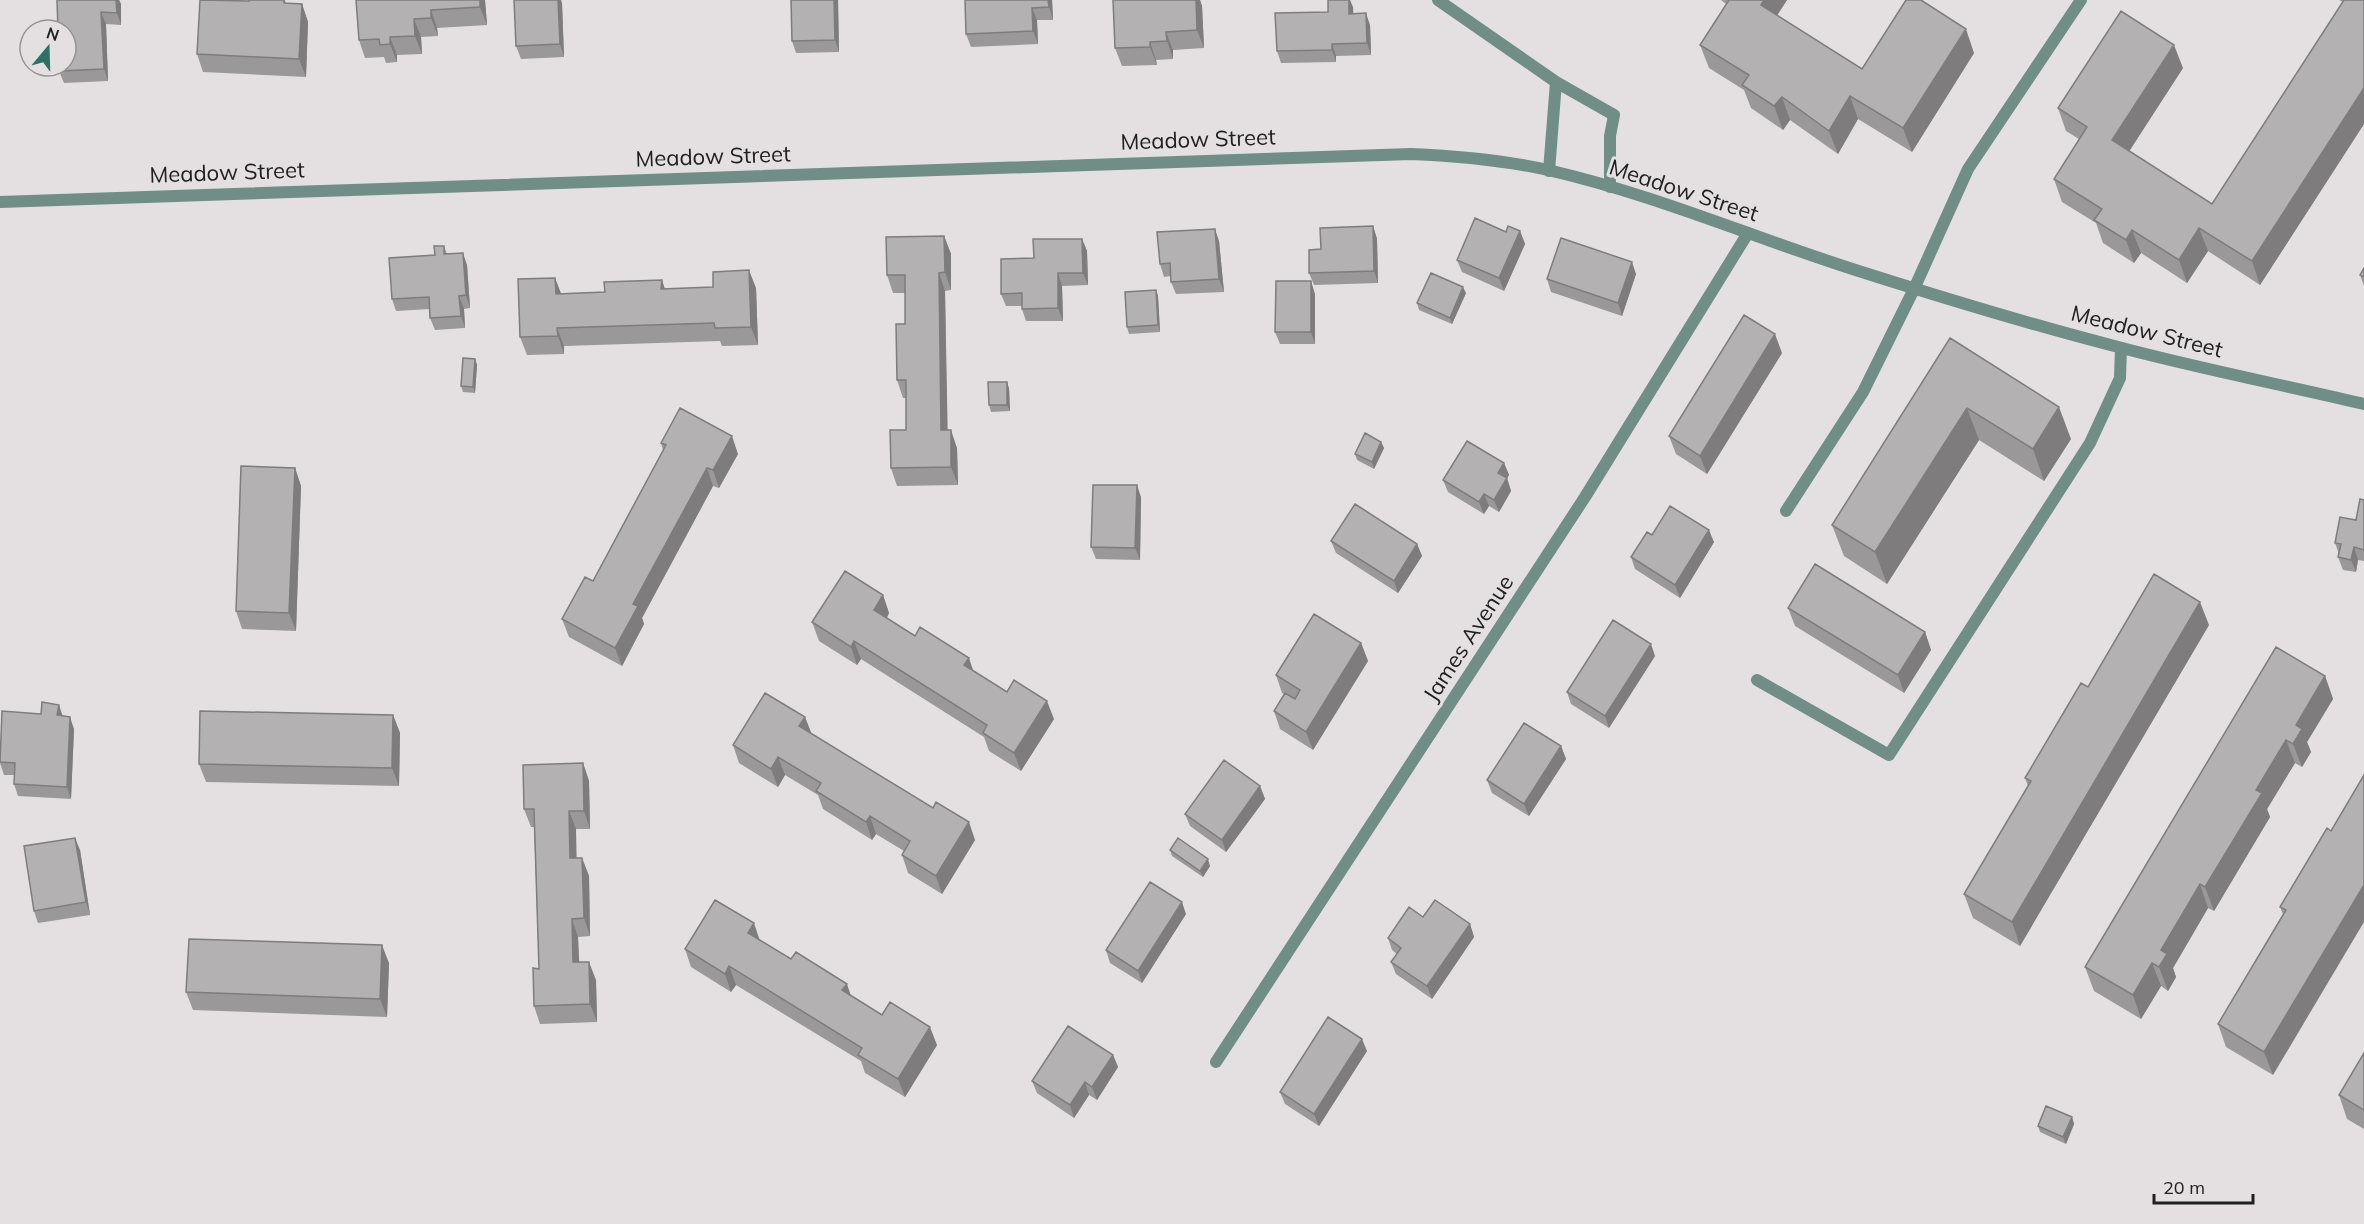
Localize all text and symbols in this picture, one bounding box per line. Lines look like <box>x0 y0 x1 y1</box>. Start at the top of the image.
north arrow <box>18 18 78 78</box>
text: N <box>44 22 62 45</box>
street label: Meadow Street <box>1120 122 1276 156</box>
street label: Meadow Street <box>635 139 791 173</box>
street label: Meadow Street <box>1606 153 1762 227</box>
street label: Meadow Street <box>149 155 305 189</box>
street label: Meadow Street <box>2068 299 2226 363</box>
street label: James Avenue <box>1417 570 1519 706</box>
scale bar <box>2154 1167 2253 1205</box>
text: 20 m <box>2163 1176 2205 1199</box>

